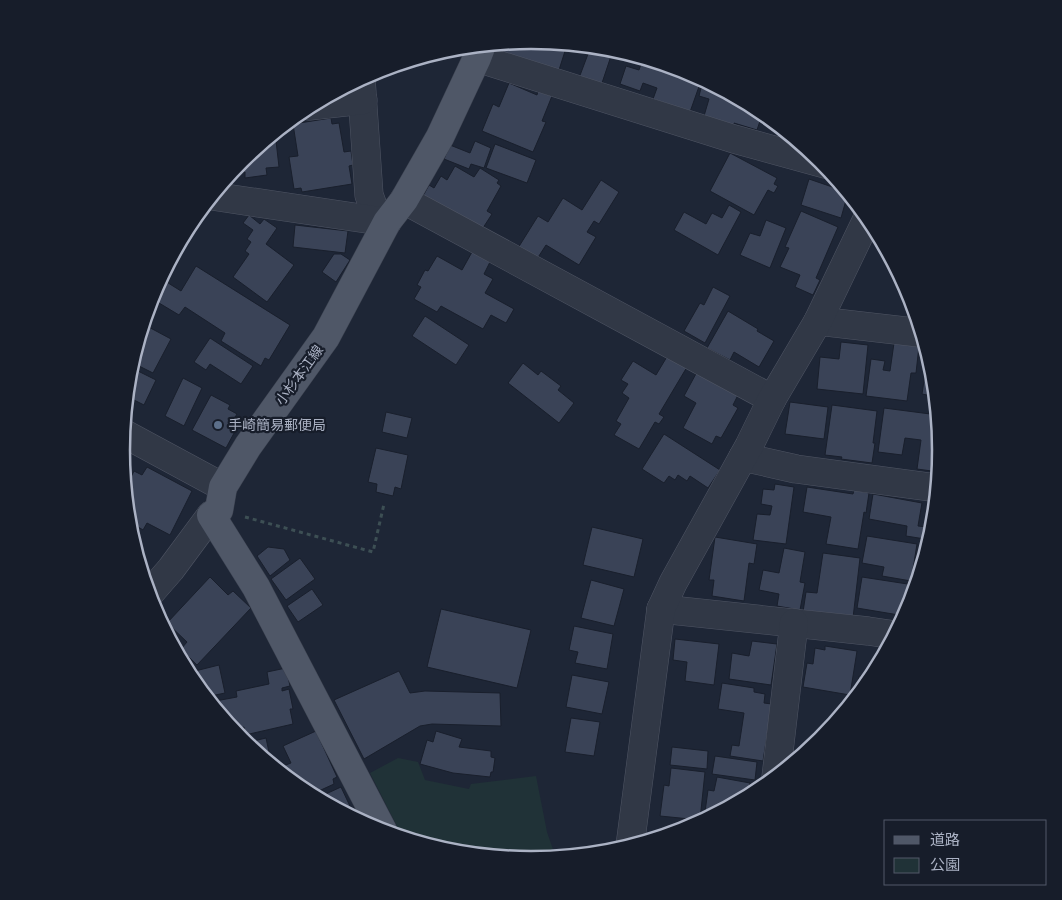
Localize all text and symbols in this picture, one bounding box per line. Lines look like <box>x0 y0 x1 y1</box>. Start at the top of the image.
street label: 小杉本江線 <box>270 340 328 409</box>
place label: 手崎簡易郵便局 <box>228 414 326 435</box>
marker: 手崎簡易郵便局 <box>212 419 224 431</box>
legend <box>884 820 1047 885</box>
text: 道路 <box>930 828 960 851</box>
text: 公園 <box>930 853 960 876</box>

